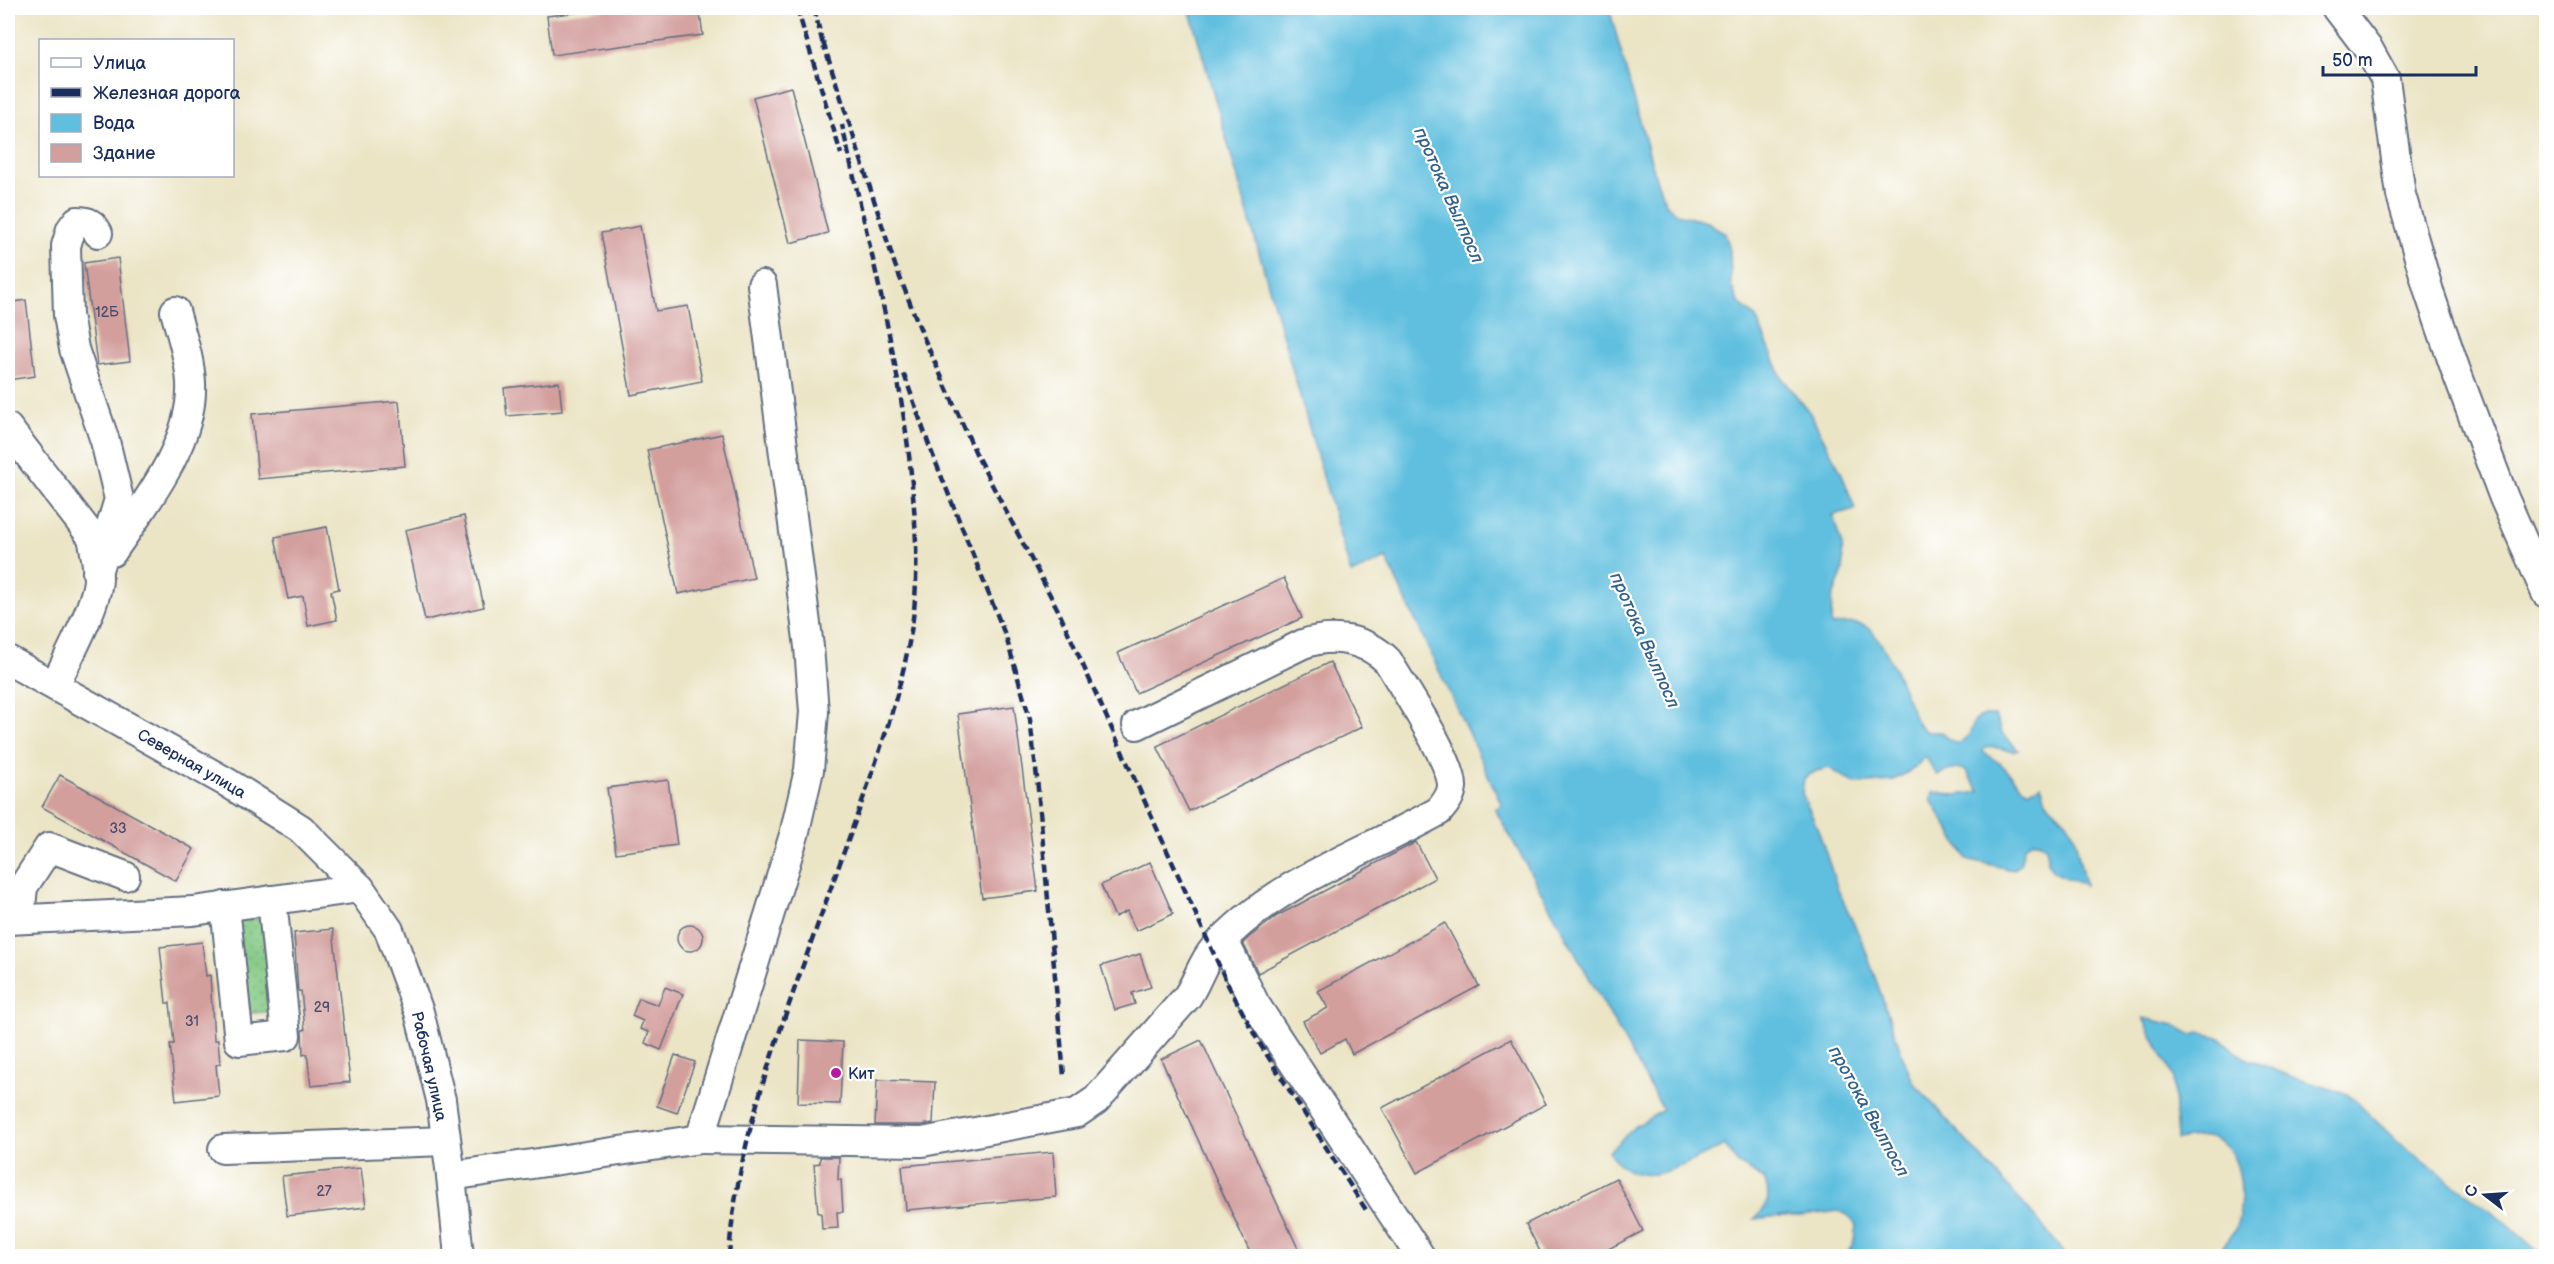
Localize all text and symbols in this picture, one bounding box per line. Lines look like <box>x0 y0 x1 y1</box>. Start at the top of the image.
legend <box>39 39 234 177</box>
scale bar <box>2323 39 2476 77</box>
text: 50 m <box>2332 50 2373 71</box>
text: Улица <box>93 53 147 74</box>
text: Железная дорога <box>93 83 241 104</box>
text: Вода <box>93 113 135 134</box>
water label: протока Вылпосл <box>1409 124 1488 267</box>
text: Здание <box>93 143 155 164</box>
house number: 12Б <box>95 304 119 321</box>
water label: протока Вылпосл <box>1605 569 1684 712</box>
street label: Северная улица <box>134 726 249 803</box>
house number: 33 <box>109 820 127 837</box>
house number: 29 <box>314 999 330 1016</box>
street label: Рабочая улица <box>407 1010 451 1124</box>
house number: 31 <box>185 1013 199 1030</box>
water label: протока Вылпосл <box>1824 1042 1914 1181</box>
place label: Кит <box>848 1065 875 1084</box>
marker: Кит <box>829 1066 843 1080</box>
north arrow <box>2455 1165 2515 1225</box>
house number: 27 <box>316 1183 332 1200</box>
text: С <box>2461 1183 2483 1199</box>

